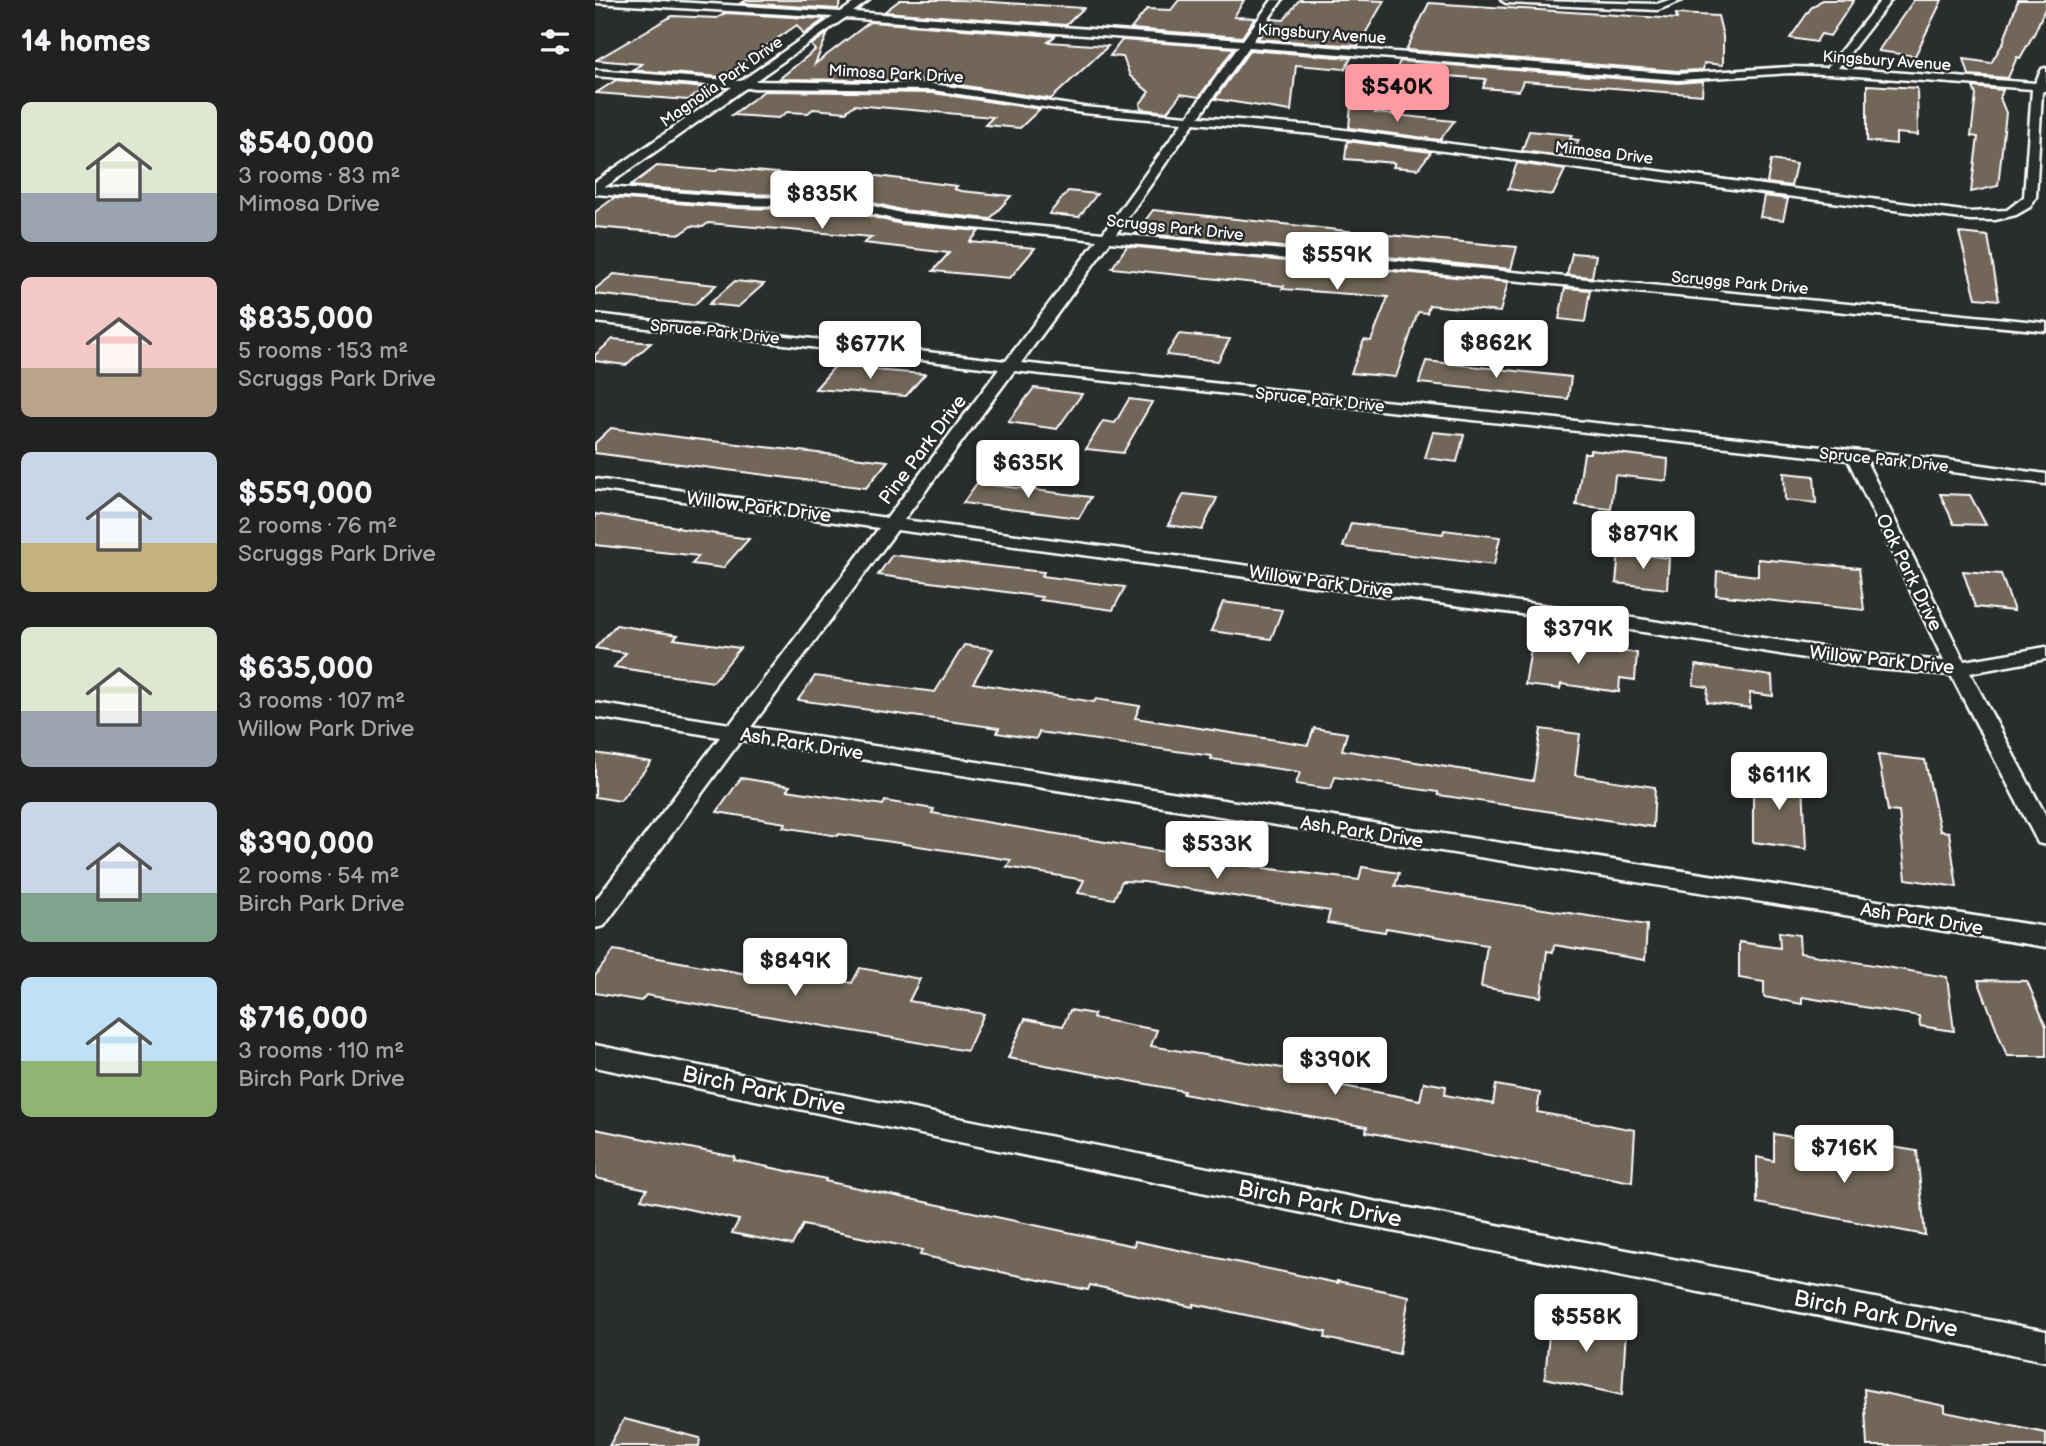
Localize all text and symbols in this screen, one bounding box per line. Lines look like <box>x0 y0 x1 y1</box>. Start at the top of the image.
street label: Kingsbury Avenue <box>1257 21 1387 49</box>
icon: filters <box>536 23 574 61</box>
text: 14 homes <box>21 24 150 60</box>
street label: Magnolia Park Drive <box>657 33 787 132</box>
street label: Kingsbury Avenue <box>1822 48 1952 76</box>
street label: Mimosa Park Drive <box>828 61 964 88</box>
pin: $540K <box>1348 64 1446 124</box>
text: $540K <box>1361 73 1433 101</box>
text: $540,000 <box>238 126 374 162</box>
icon: home <box>77 130 161 214</box>
street label: Mimosa Drive <box>1554 138 1655 169</box>
text: 3 rooms · 83 m² <box>238 162 400 190</box>
pin: $835K <box>773 172 871 231</box>
text: $835K <box>786 180 858 208</box>
text: Mimosa Drive <box>238 190 380 218</box>
street label: Scruggs Park Drive <box>1105 212 1245 245</box>
pin: $559K <box>1288 232 1386 292</box>
text: $559K <box>1302 241 1372 269</box>
street label: Scruggs Park Drive <box>1670 268 1810 299</box>
text: $835,000 <box>238 301 373 337</box>
icon: home <box>77 305 161 389</box>
street label: Spruce Park Drive <box>649 316 781 349</box>
pin: $862K <box>1447 320 1545 380</box>
pin: $677K <box>821 322 919 381</box>
text: $862K <box>1460 329 1532 357</box>
text: $677K <box>835 330 905 358</box>
text: 5 rooms · 153 m² <box>238 337 408 365</box>
text: Scruggs Park Drive <box>238 365 436 393</box>
street label: Spruce Park Drive <box>1254 384 1386 417</box>
street label: Pine Park Drive <box>874 390 972 509</box>
pin: $635K <box>979 440 1077 500</box>
street label: Spruce Park Drive <box>1818 444 1950 477</box>
text: $635K <box>992 449 1064 477</box>
text: $559,000 <box>238 476 373 512</box>
icon: home <box>77 480 161 564</box>
street label: Willow Park Drive <box>685 487 833 528</box>
street label: Oak Park Drive <box>1870 510 1947 635</box>
text: 2 rooms · 76 m² <box>238 512 397 540</box>
pin: $879K <box>1594 512 1692 571</box>
text: $879K <box>1608 520 1678 548</box>
text: Scruggs Park Drive <box>238 540 436 568</box>
street label: Willow Park Drive <box>1247 561 1395 604</box>
pin: $379K <box>1529 606 1627 666</box>
text: $379K <box>1543 615 1613 643</box>
street label: Willow Park Drive <box>1808 641 1955 680</box>
text: $635,000 <box>238 651 374 687</box>
icon: home <box>77 655 161 739</box>
text: 3 rooms · 107 m² <box>238 687 405 715</box>
text: Willow Park Drive <box>238 715 414 743</box>
street label: Ash Park Drive <box>739 723 865 766</box>
pin: $611K <box>1730 752 1828 812</box>
text: $611K <box>1747 761 1811 789</box>
street label: Ash Park Drive <box>1299 811 1425 854</box>
pin: $533K <box>1168 822 1266 881</box>
text: $390,000 <box>238 826 374 862</box>
icon: home <box>77 830 161 914</box>
text: $533K <box>1182 830 1252 858</box>
text: 2 rooms · 54 m² <box>238 862 400 890</box>
text: Birch Park Drive <box>238 890 405 918</box>
street label: Ash Park Drive <box>1859 898 1985 941</box>
pin: $849K <box>746 939 844 998</box>
text: $849K <box>759 947 831 975</box>
text: $716,000 <box>238 1001 368 1037</box>
icon: home <box>77 1005 161 1089</box>
text: 3 rooms · 110 m² <box>238 1037 404 1065</box>
pin: $390K <box>1286 1038 1384 1097</box>
text: $390K <box>1299 1046 1371 1074</box>
street label: Birch Park Drive <box>679 1060 848 1122</box>
text: Birch Park Drive <box>238 1065 405 1093</box>
pin: $716K <box>1795 1126 1893 1185</box>
text: $716K <box>1810 1134 1878 1162</box>
street label: Birch Park Drive <box>1235 1174 1404 1234</box>
street label: Birch Park Drive <box>1791 1284 1960 1344</box>
pin: $558K <box>1537 1294 1635 1354</box>
text: $558K <box>1550 1303 1622 1331</box>

